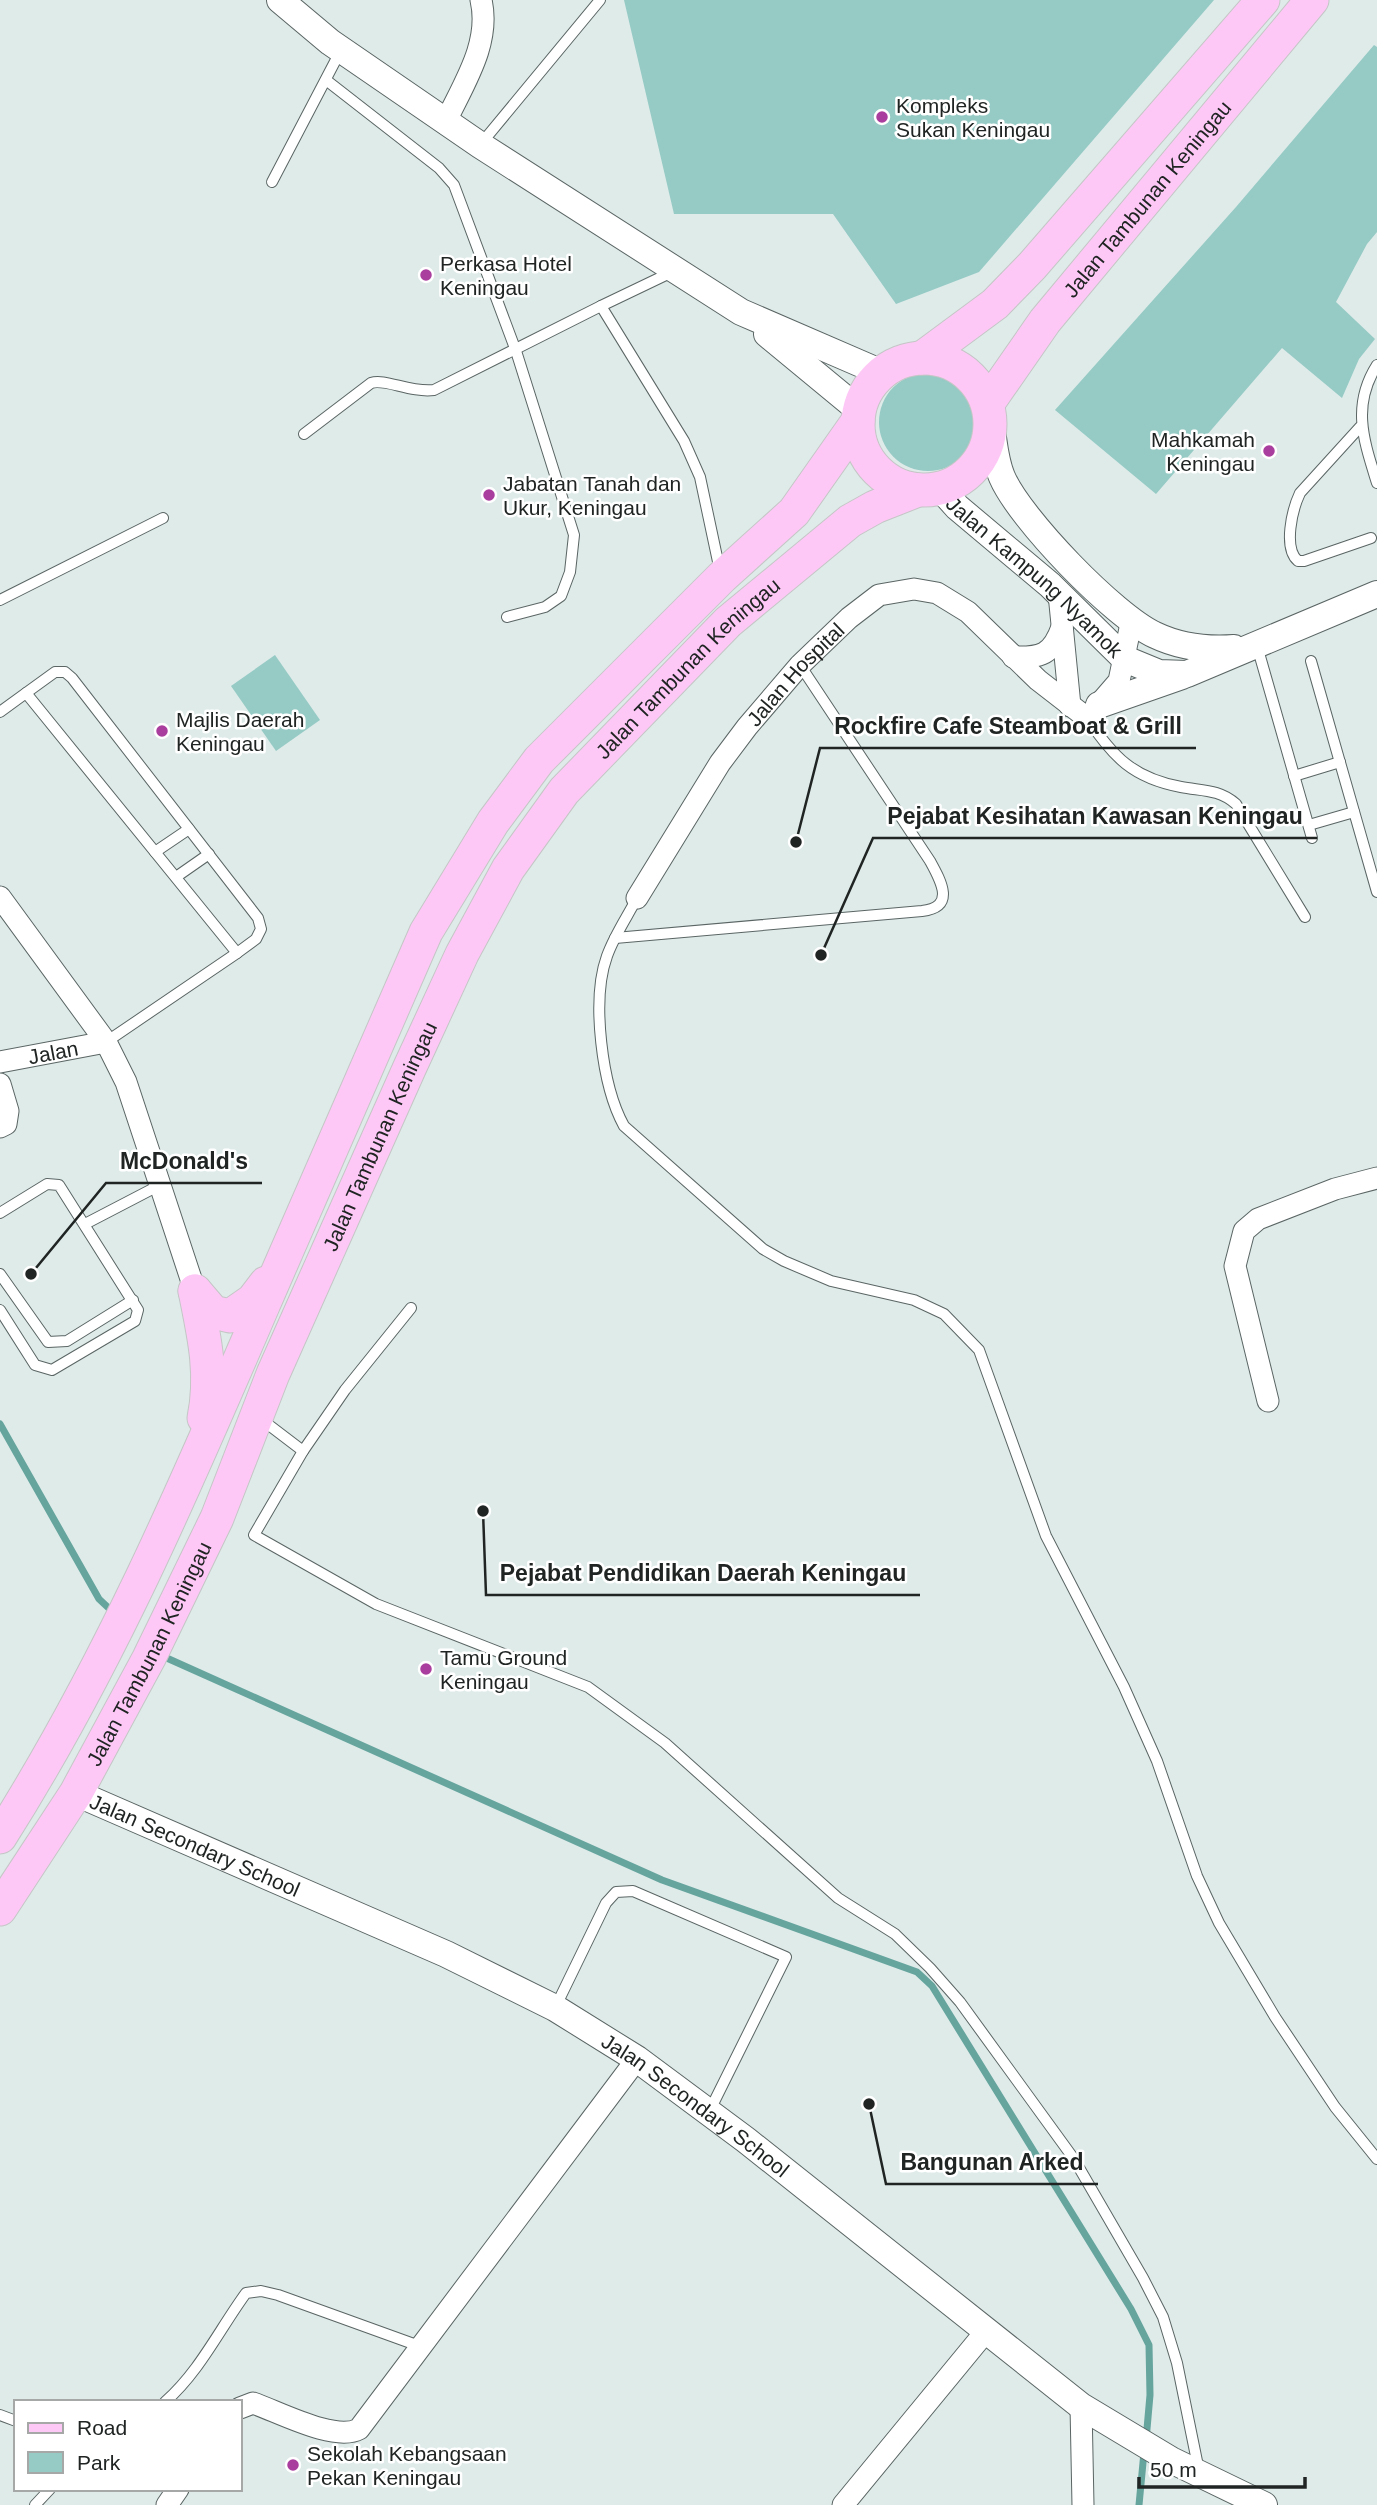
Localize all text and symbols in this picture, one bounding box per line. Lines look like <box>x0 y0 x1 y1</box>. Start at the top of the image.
place label: Kompleks Sukan Keningau <box>896 94 1050 141</box>
street label: Jalan Tambunan Keningau <box>1058 96 1235 302</box>
marker: Kompleks Sukan Keningau <box>874 109 890 125</box>
place label: Perkasa Hotel Keningau <box>440 252 572 299</box>
marker: Perkasa Hotel Keningau <box>418 267 434 283</box>
place label: Mahkamah Keningau <box>1151 428 1255 475</box>
marker: Mahkamah Keningau <box>1261 443 1277 459</box>
place label: Jabatan Tanah dan Ukur, Keningau <box>503 472 681 519</box>
marker: Jabatan Tanah dan Ukur, Keningau <box>481 487 497 503</box>
street label: Jalan Kampung Nyamok <box>942 492 1128 662</box>
street label: Jalan Tambunan Keningau <box>591 573 784 763</box>
street label: Jalan Hospital <box>742 618 848 730</box>
callout: Rockfire Cafe Steamboat & Grill <box>820 704 1196 748</box>
place label: Majlis Daerah Keningau <box>176 708 304 755</box>
text: Rockfire Cafe Steamboat & Grill <box>834 713 1182 739</box>
marker: Majlis Daerah Keningau <box>154 723 170 739</box>
callout: Pejabat Kesihatan Kawasan Keningau <box>873 794 1317 838</box>
text: Pejabat Kesihatan Kawasan Keningau <box>887 803 1303 829</box>
street label: Jalan Tambunan Keningau <box>318 1018 441 1254</box>
street label: Jalan <box>26 1036 80 1068</box>
callout: McDonald's <box>106 1139 262 1183</box>
text: McDonald's <box>120 1148 248 1174</box>
street label: Jalan Tambunan Keningau <box>82 1538 215 1769</box>
callout: Pejabat Pendidikan Daerah Keningau <box>486 1551 920 1595</box>
text: Pejabat Pendidikan Daerah Keningau <box>500 1560 906 1586</box>
place label: Tamu Ground Keningau <box>440 1646 567 1693</box>
marker: Tamu Ground Keningau <box>418 1661 434 1677</box>
street label: Jalan Secondary School <box>87 1789 304 1901</box>
street label: Jalan Secondary School <box>598 2029 794 2181</box>
callout: Bangunan Arked <box>886 2140 1098 2184</box>
text: Bangunan Arked <box>900 2149 1084 2175</box>
legend <box>14 2400 242 2491</box>
text: Road <box>77 2416 127 2439</box>
place label: Sekolah Kebangsaan Pekan Keningau <box>307 2442 507 2489</box>
scale bar <box>1139 2446 1305 2490</box>
text: Park <box>77 2451 121 2474</box>
marker: Sekolah Kebangsaan Pekan Keningau <box>285 2457 301 2473</box>
text: 50 m <box>1150 2458 1197 2481</box>

